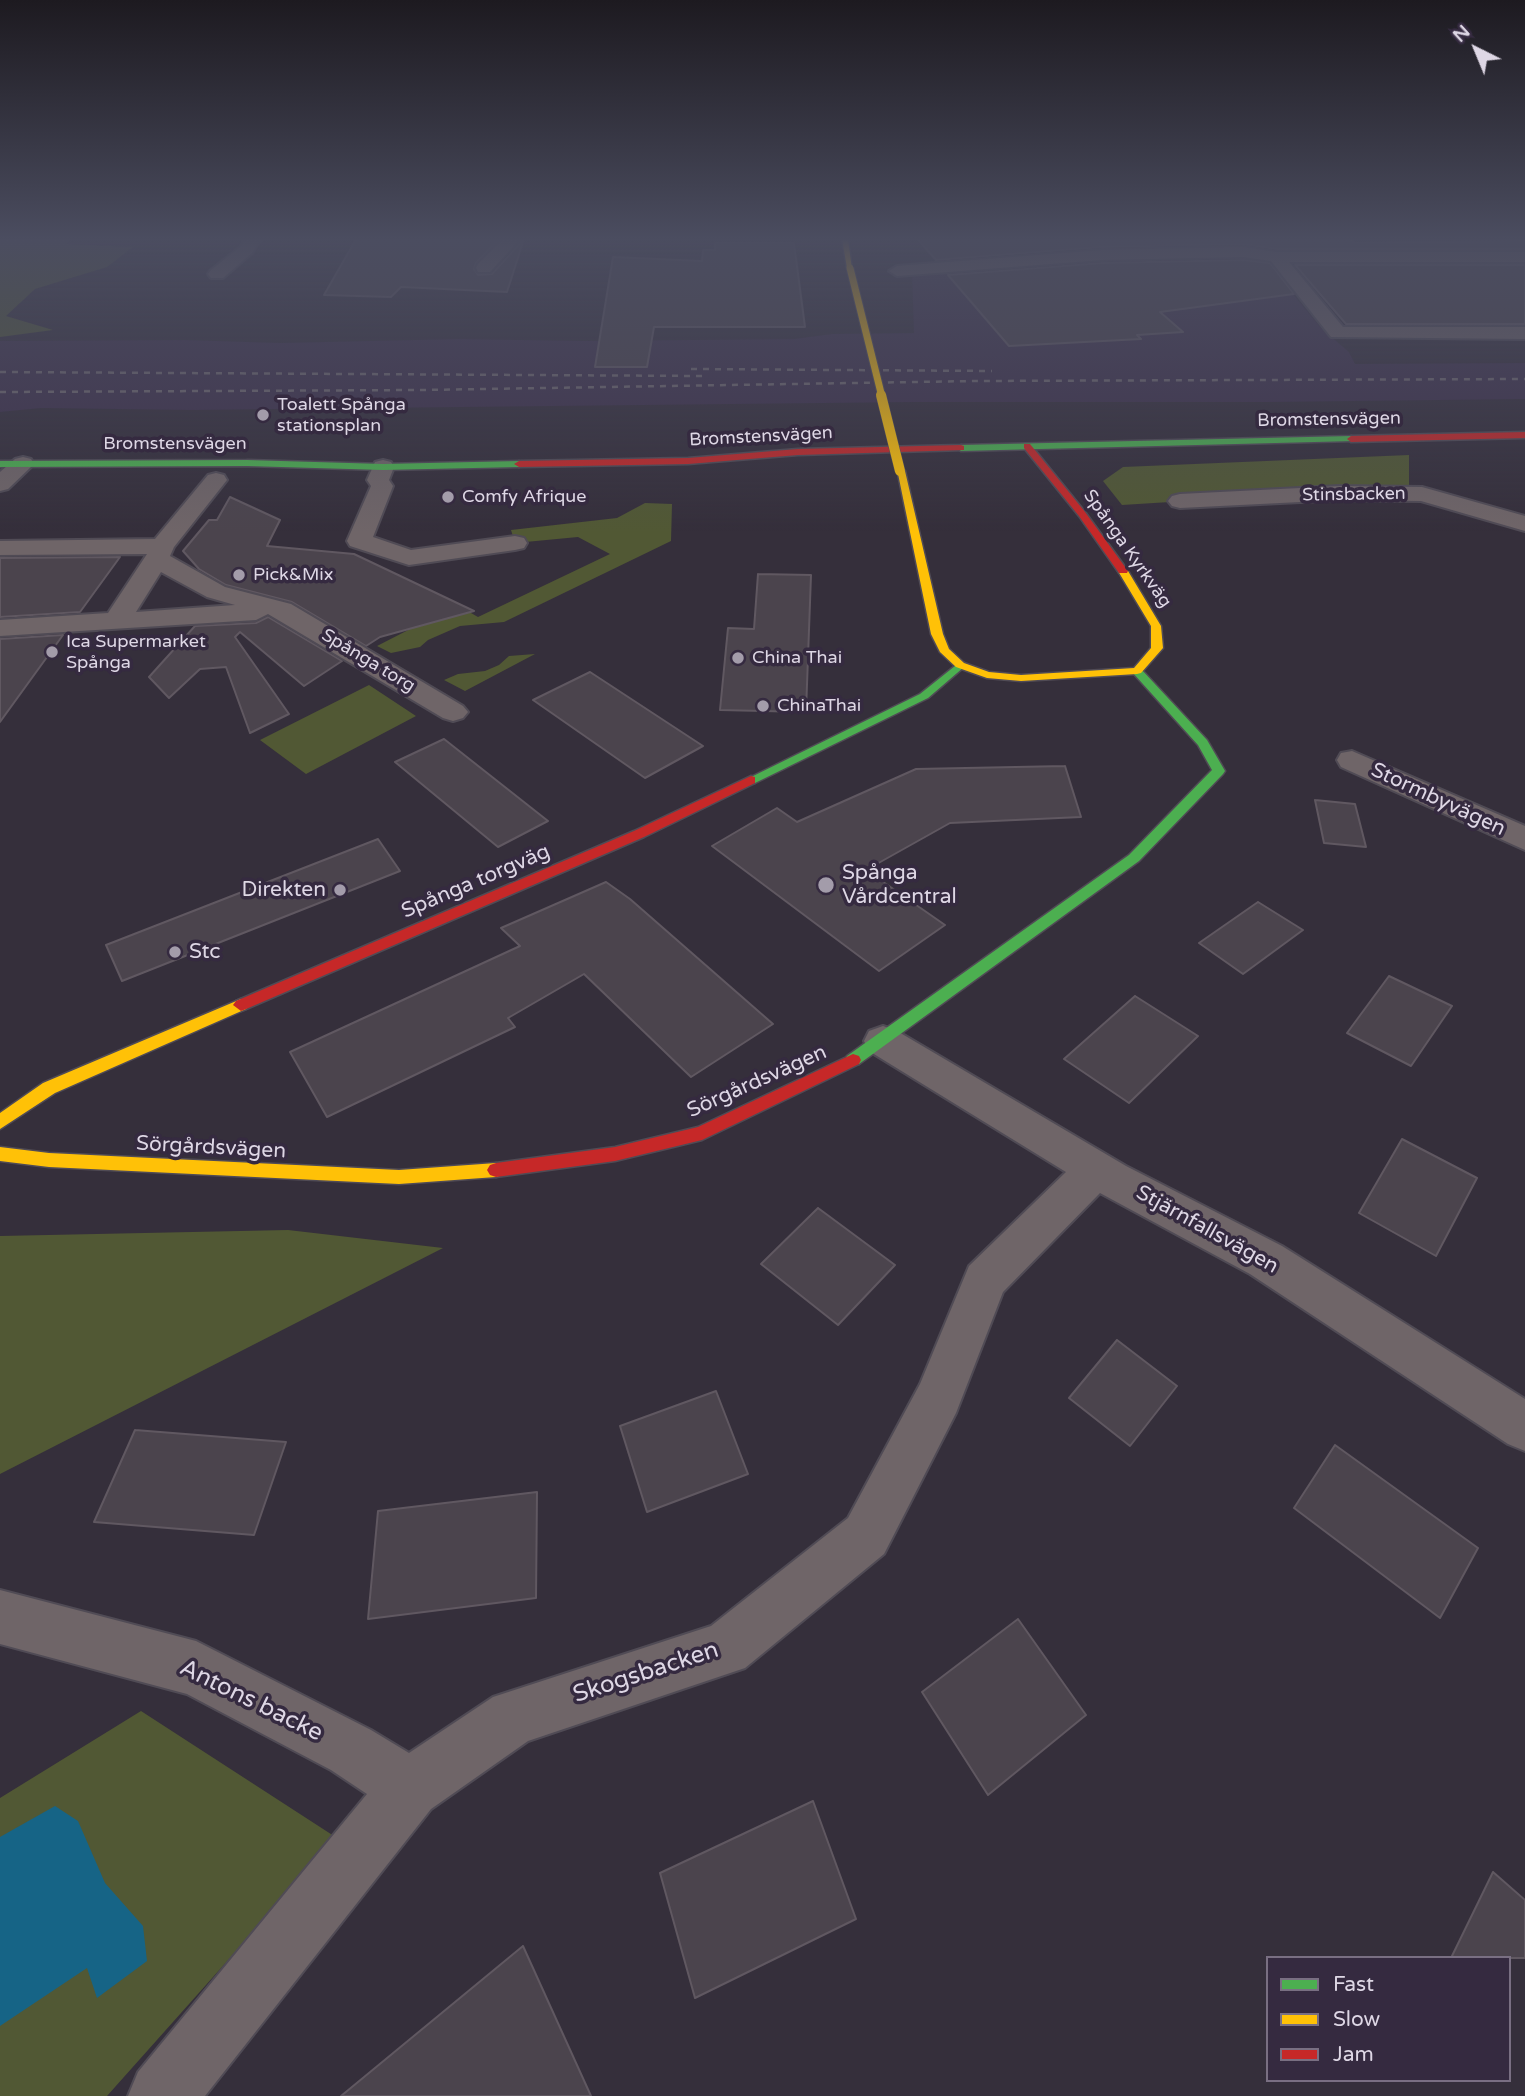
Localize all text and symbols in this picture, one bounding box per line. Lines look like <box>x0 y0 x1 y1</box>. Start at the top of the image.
north arrow <box>1441 14 1511 84</box>
text: N <box>1449 20 1475 47</box>
place label: Toalett Spånga stationsplan <box>277 394 406 436</box>
marker: Toalett Spånga stationsplan <box>255 407 271 423</box>
street label: Bromstensvägen <box>1257 408 1401 432</box>
street label: Bromstensvägen <box>689 422 833 452</box>
street label: Bromstensvägen <box>103 433 247 455</box>
street label: Stinsbacken <box>1302 483 1406 507</box>
place label: Comfy Afrique <box>462 486 586 508</box>
street label: Spånga Kyrkväg <box>1078 486 1176 612</box>
marker: Comfy Afrique <box>440 489 456 505</box>
place label: Pick&Mix <box>253 564 333 586</box>
marker: Pick&Mix <box>231 567 247 583</box>
street label: Spånga torg <box>317 625 419 697</box>
place label: Ica Supermarket Spånga <box>66 631 206 674</box>
marker: Ica Supermarket Spånga <box>44 644 60 660</box>
place label: China Thai <box>752 647 842 669</box>
marker: China Thai <box>730 650 746 666</box>
place label: ChinaThai <box>777 695 861 717</box>
marker: ChinaThai <box>755 698 771 714</box>
street label: Stormbyvägen <box>1367 758 1509 842</box>
street label: Spånga torgväg <box>398 839 554 925</box>
place label: Spånga Vårdcentral <box>842 860 957 910</box>
marker: Spånga Vårdcentral <box>816 875 836 895</box>
place label: Direkten <box>242 877 326 903</box>
marker: Direkten <box>332 882 348 898</box>
place label: Stc <box>189 939 221 965</box>
marker: Stc <box>167 944 183 960</box>
street label: Sörgårdsvägen <box>683 1040 831 1124</box>
street label: Sörgårdsvägen <box>135 1131 287 1165</box>
street label: Stjärnfallsvägen <box>1131 1180 1283 1280</box>
street label: Skogsbacken <box>570 1636 722 1710</box>
street label: Antons backe <box>175 1654 327 1748</box>
legend <box>1266 1956 1511 2082</box>
text: Fast <box>1333 1972 1374 1997</box>
text: Slow <box>1333 2007 1380 2032</box>
text: Jam <box>1333 2042 1374 2067</box>

